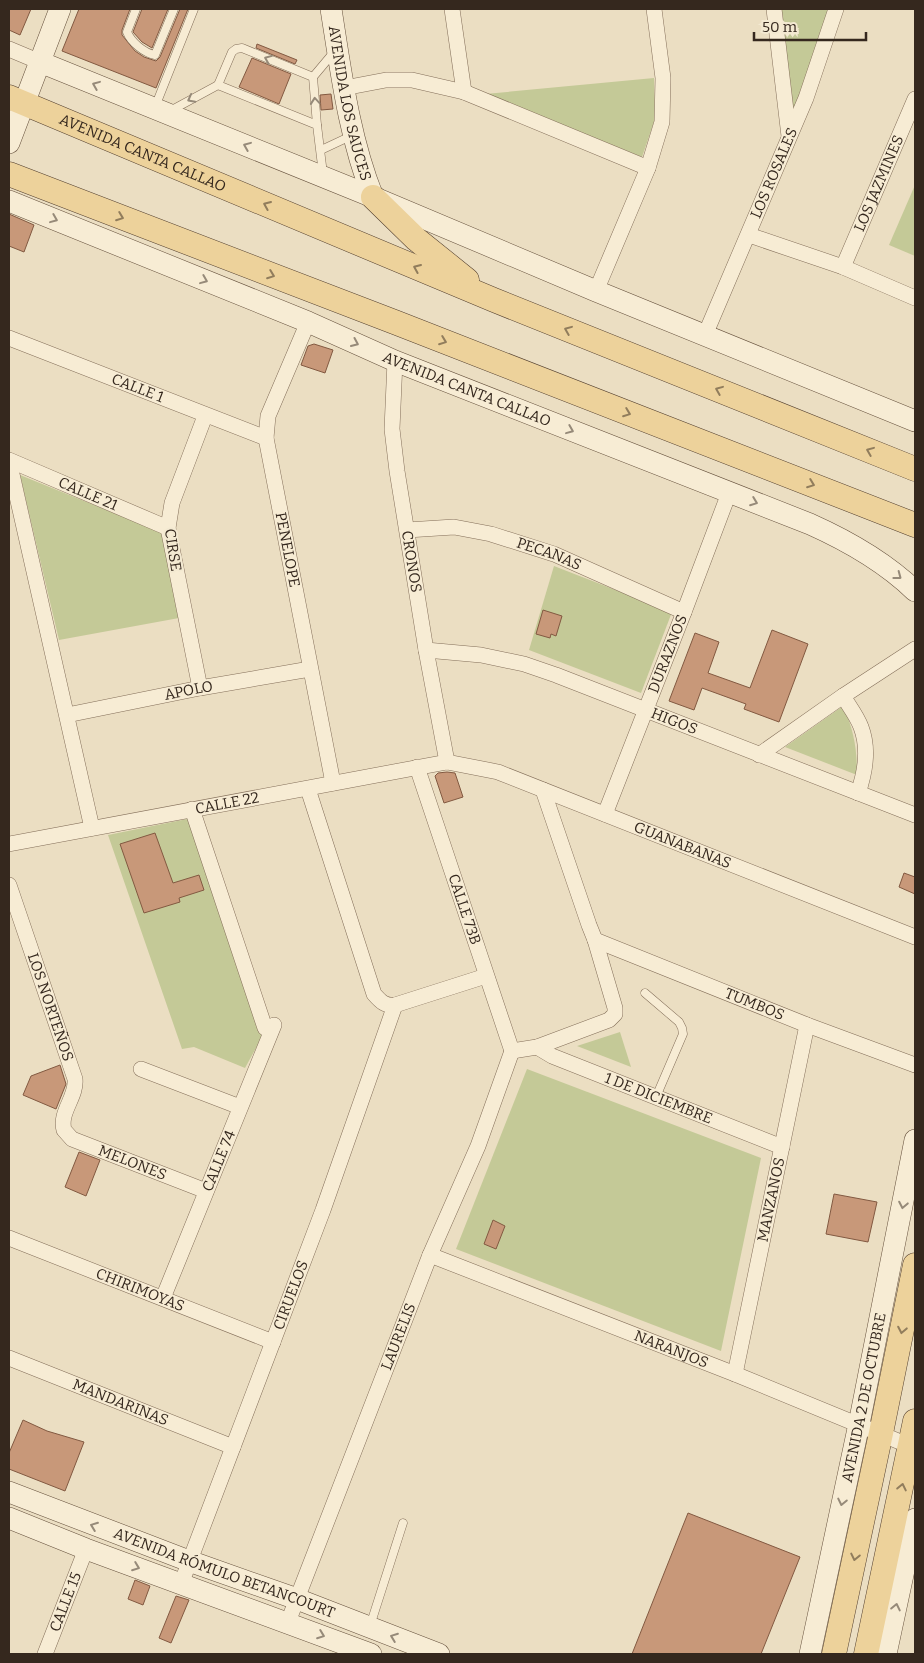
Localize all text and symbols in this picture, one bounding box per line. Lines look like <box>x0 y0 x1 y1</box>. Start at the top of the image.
scale bar <box>754 10 866 42</box>
text: 50 m <box>762 18 798 36</box>
street label: AVENIDA LOS SAUCES <box>325 24 375 183</box>
one-way arrow <box>264 54 273 65</box>
one-way arrow <box>92 81 101 91</box>
one-way arrow <box>188 93 197 103</box>
one-way arrow <box>310 97 321 105</box>
street label: AVENIDA CANTA CALLAO <box>57 110 229 196</box>
street label: LOS ROSALES <box>747 125 801 221</box>
street label: LOS JAZMINES <box>850 132 907 234</box>
one-way arrow <box>243 141 252 152</box>
one-way arrow <box>263 201 272 211</box>
one-way arrow <box>115 211 123 221</box>
one-way arrow <box>49 213 58 223</box>
one-way arrow <box>413 264 422 274</box>
one-way arrow <box>267 269 275 279</box>
one-way arrow <box>200 274 208 284</box>
one-way arrow <box>564 326 573 336</box>
one-way arrow <box>438 335 446 345</box>
one-way arrow <box>349 336 358 346</box>
street label: AVENIDA CANTA CALLAO <box>380 348 553 430</box>
street label: CALLE 1 <box>109 370 166 406</box>
one-way arrow <box>715 386 724 397</box>
one-way arrow <box>622 407 630 417</box>
one-way arrow <box>565 424 574 434</box>
one-way arrow <box>866 446 875 457</box>
street label: CALLE 21 <box>56 473 120 514</box>
one-way arrow <box>806 479 814 489</box>
one-way arrow <box>749 496 758 506</box>
street label: PENELOPE <box>272 511 304 589</box>
street label: CIRSE <box>161 527 185 573</box>
street label: CRONOS <box>398 529 426 594</box>
street label: PECANAS <box>514 534 584 574</box>
one-way arrow <box>892 570 902 579</box>
street label: DURAZNOS <box>644 612 691 696</box>
street label: APOLO <box>163 677 214 704</box>
street label: HIGOS <box>649 704 700 738</box>
street label: CALLE 22 <box>194 788 261 818</box>
street label: GUANABANAS <box>631 818 734 872</box>
street label: CALLE 73B <box>444 872 485 947</box>
street label: LOS NORTEÑOS <box>24 951 77 1064</box>
street label: TUMBOS <box>722 984 787 1024</box>
street label: 1 DE DICIEMBRE <box>602 1069 715 1128</box>
street label: CALLE 74 <box>198 1127 239 1194</box>
street label: MELONES <box>96 1141 169 1184</box>
street label: MANZANOS <box>753 1156 788 1243</box>
one-way arrow <box>898 1201 909 1210</box>
street label: CIRUELOS <box>269 1258 312 1332</box>
street label: CHIRIMOYAS <box>93 1264 187 1315</box>
street label: LAURELIS <box>377 1300 420 1373</box>
street label: AVENIDA 2 DE OCTUBRE <box>838 1311 890 1484</box>
one-way arrow <box>897 1325 908 1334</box>
street label: NARANJOS <box>631 1327 711 1372</box>
street label: MANDARINAS <box>70 1375 171 1429</box>
one-way arrow <box>896 1482 906 1491</box>
one-way arrow <box>838 1497 848 1506</box>
one-way arrow <box>90 1521 99 1532</box>
street label: AVENIDA RÓMULO BETANCOURT <box>111 1524 338 1622</box>
one-way arrow <box>850 1553 860 1562</box>
one-way arrow <box>131 1561 140 1571</box>
street label: CALLE 15 <box>46 1570 85 1634</box>
one-way arrow <box>890 1602 901 1611</box>
one-way arrow <box>316 1629 325 1639</box>
one-way arrow <box>390 1632 399 1643</box>

